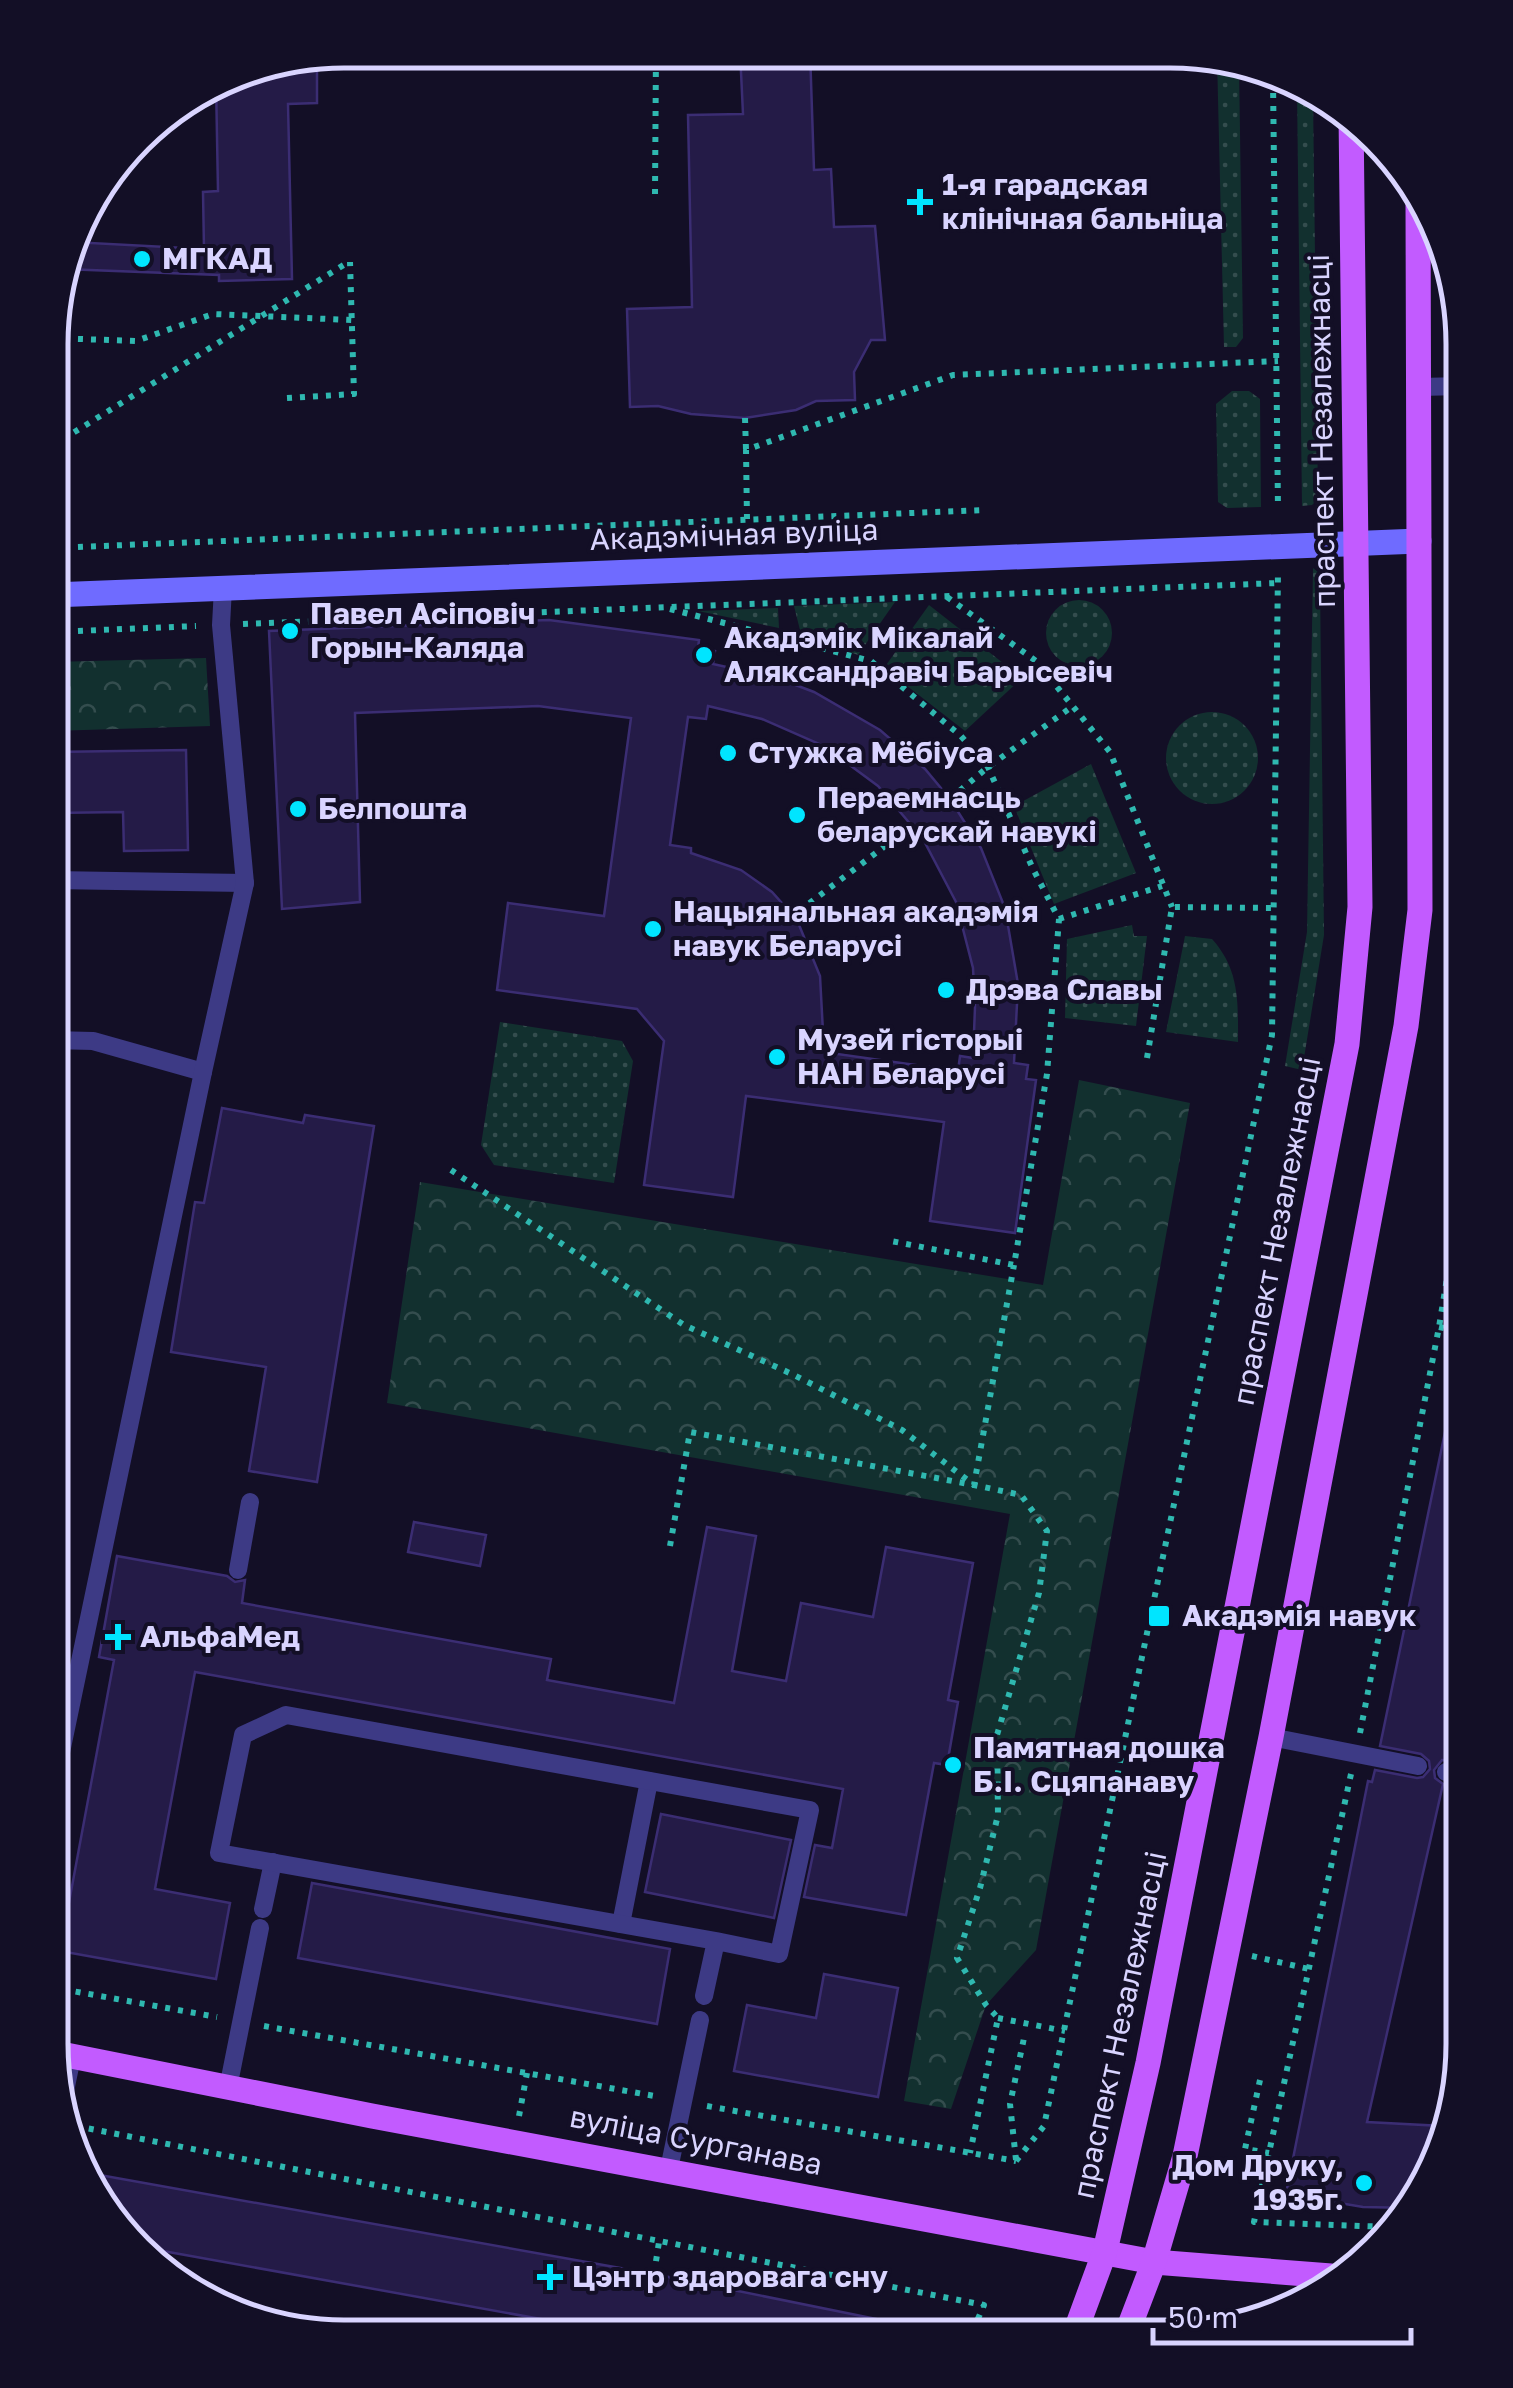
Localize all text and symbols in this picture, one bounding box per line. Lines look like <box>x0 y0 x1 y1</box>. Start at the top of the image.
place label: 1-я гарадская клінічная бальніца <box>942 166 1223 236</box>
marker: 1-я гарадская клінічная бальніца <box>907 189 933 215</box>
place label: МГКАД <box>162 240 273 276</box>
marker: МГКАД <box>131 248 153 270</box>
street label: праспект Незалежнасці <box>1300 254 1342 608</box>
street label: Акадэмічная вуліца <box>589 511 879 557</box>
place label: Павел Асіповіч Горын-Каляда <box>310 595 535 665</box>
place label: Акадэмік Мікалай Аляксандравіч Барысевіч <box>724 619 1113 689</box>
marker: Павел Асіповіч Горын-Каляда <box>279 620 301 642</box>
marker: Акадэмік Мікалай Аляксандравіч Барысевіч <box>693 644 715 666</box>
place label: Стужка Мёбіуса <box>748 734 993 770</box>
marker: Стужка Мёбіуса <box>717 742 739 764</box>
place label: Пераемнасць беларускай навукі <box>817 779 1097 849</box>
place label: Белпошта <box>318 790 467 826</box>
marker: Белпошта <box>287 798 309 820</box>
marker: Пераемнасць беларускай навукі <box>786 804 808 826</box>
place label: Нацыянальная акадэмія навук Беларусі <box>673 893 1038 963</box>
marker: Нацыянальная акадэмія навук Беларусі <box>642 918 664 940</box>
place label: Дрэва Славы <box>966 971 1163 1007</box>
marker: Дрэва Славы <box>935 979 957 1001</box>
place label: Музей гісторыі НАН Беларусі <box>797 1021 1023 1091</box>
marker: Музей гісторыі НАН Беларусі <box>766 1046 788 1068</box>
street label: праспект Незалежнасці <box>1225 1054 1327 1408</box>
place label: Акадэмія навук <box>1182 1597 1417 1633</box>
marker: Акадэмія навук <box>1146 1603 1172 1629</box>
place label: АльфаМед <box>140 1618 300 1654</box>
marker: АльфаМед <box>105 1624 131 1650</box>
place label: Памятная дошка Б.І. Сцяпанаву <box>973 1729 1225 1799</box>
marker: Памятная дошка Б.І. Сцяпанаву <box>942 1754 964 1776</box>
street label: праспект Незалежнасці <box>1065 1848 1173 2202</box>
street label: вуліца Сурганава <box>567 2098 825 2182</box>
place label: Дом Друку, 1935г. <box>1172 2147 1344 2217</box>
marker: Дом Друку, 1935г. <box>1353 2172 1375 2194</box>
place label: Цэнтр здаровага сну <box>572 2258 888 2294</box>
marker: Цэнтр здаровага сну <box>537 2264 563 2290</box>
scale bar <box>1153 2283 1410 2345</box>
text: 50 m <box>1168 2299 1238 2335</box>

